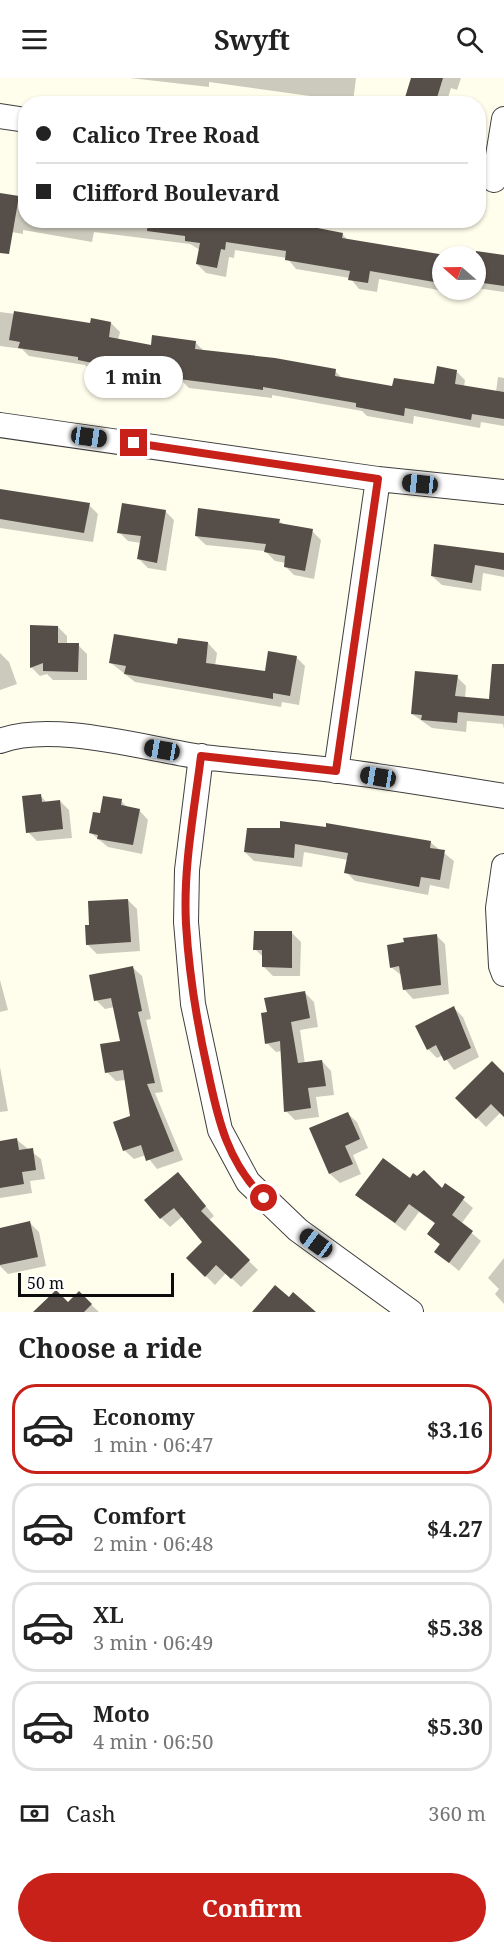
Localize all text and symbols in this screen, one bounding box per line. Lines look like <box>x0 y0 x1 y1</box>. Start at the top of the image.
text: Swyft <box>214 21 290 58</box>
icon: menu <box>18 23 51 56</box>
icon: search <box>453 23 486 56</box>
text: Calico Tree Road <box>72 119 260 149</box>
text: Clifford Boulevard <box>72 177 280 207</box>
north arrow <box>432 246 486 300</box>
map controls <box>432 246 486 300</box>
callout: 1 min <box>84 356 184 398</box>
text: 1 min <box>105 363 162 390</box>
car <box>70 426 108 448</box>
route end <box>120 429 147 456</box>
car <box>401 473 439 495</box>
car <box>143 738 181 762</box>
car <box>359 765 397 789</box>
route start <box>250 1184 277 1211</box>
car <box>296 1225 336 1261</box>
scale bar <box>18 1270 174 1298</box>
text: 50 m <box>27 1272 64 1294</box>
text: Choose a ride <box>18 1329 203 1366</box>
text: Economy <box>93 1401 195 1431</box>
icon: car <box>21 1402 75 1456</box>
text: $3.16 <box>427 1414 483 1444</box>
text: 1 min · 06:47 <box>93 1431 213 1458</box>
text: Comfort <box>93 1500 186 1530</box>
icon: car <box>21 1501 75 1555</box>
text: $4.27 <box>427 1513 483 1543</box>
text: 2 min · 06:48 <box>93 1530 213 1557</box>
text: XL <box>93 1599 124 1629</box>
icon: car <box>21 1600 75 1654</box>
text: $5.38 <box>427 1612 483 1642</box>
text: 3 min · 06:49 <box>93 1629 213 1656</box>
text: Moto <box>93 1698 150 1728</box>
icon: car <box>21 1699 75 1753</box>
text: $5.30 <box>427 1711 483 1741</box>
text: 4 min · 06:50 <box>93 1728 213 1755</box>
icon: cash <box>18 1797 51 1830</box>
text: Cash <box>66 1798 116 1828</box>
text: 360 m <box>428 1800 486 1827</box>
button: Confirm <box>18 1873 486 1942</box>

